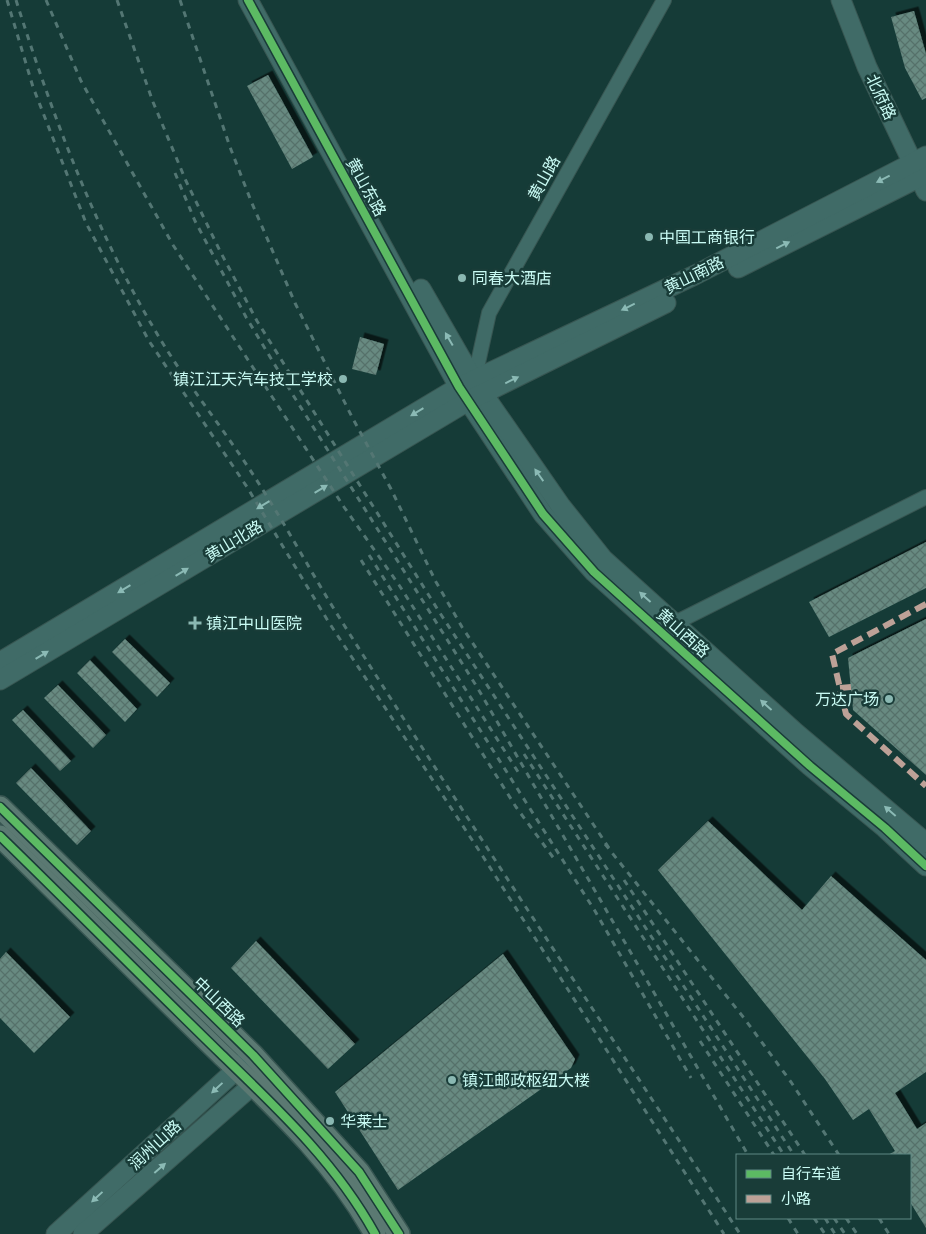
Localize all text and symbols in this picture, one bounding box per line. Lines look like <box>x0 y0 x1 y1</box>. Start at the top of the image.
street label: 北府路 <box>862 71 900 123</box>
street label: 黄山路 <box>524 152 564 204</box>
street label: 黄山东路 <box>342 154 390 220</box>
one-way arrow <box>876 175 890 183</box>
place label: 中国工商银行 <box>659 228 755 247</box>
marker: 中国工商银行 <box>643 231 655 243</box>
one-way arrow <box>776 241 790 249</box>
street label: 黄山南路 <box>661 252 727 298</box>
place label: 同春大酒店 <box>472 269 552 288</box>
marker: 同春大酒店 <box>456 272 468 284</box>
one-way arrow <box>621 303 635 311</box>
one-way arrow <box>445 332 454 345</box>
place label: 镇江江天汽车技工学校 <box>173 370 333 389</box>
marker: 镇江江天汽车技工学校 <box>337 373 349 385</box>
one-way arrow <box>505 375 519 383</box>
one-way arrow <box>411 408 424 417</box>
one-way arrow <box>534 468 544 482</box>
one-way arrow <box>315 484 328 493</box>
one-way arrow <box>256 500 269 509</box>
street label: 黄山北路 <box>202 516 266 566</box>
one-way arrow <box>175 568 188 577</box>
one-way arrow <box>117 584 130 593</box>
one-way arrow <box>639 591 652 602</box>
street label: 黄山西路 <box>653 605 713 661</box>
place label: 镇江中山医院 <box>206 614 302 633</box>
marker: 镇江中山医院 <box>188 616 202 630</box>
one-way arrow <box>35 651 49 660</box>
place label: 万达广场 <box>815 690 879 709</box>
marker: 万达广场 <box>883 693 895 705</box>
one-way arrow <box>761 699 773 711</box>
one-way arrow <box>884 805 896 817</box>
street label: 中山西路 <box>189 973 249 1031</box>
place label: 镇江邮政枢纽大楼 <box>462 1071 590 1090</box>
marker: 镇江邮政枢纽大楼 <box>446 1074 458 1086</box>
one-way arrow <box>210 1082 223 1093</box>
place label: 华莱士 <box>340 1112 388 1131</box>
marker: 华莱士 <box>324 1115 336 1127</box>
street label: 润州山路 <box>125 1116 185 1174</box>
legend <box>736 1154 911 1219</box>
one-way arrow <box>153 1162 166 1173</box>
text: 自行车道 <box>781 1165 841 1183</box>
text: 小路 <box>781 1190 811 1208</box>
one-way arrow <box>91 1192 104 1203</box>

